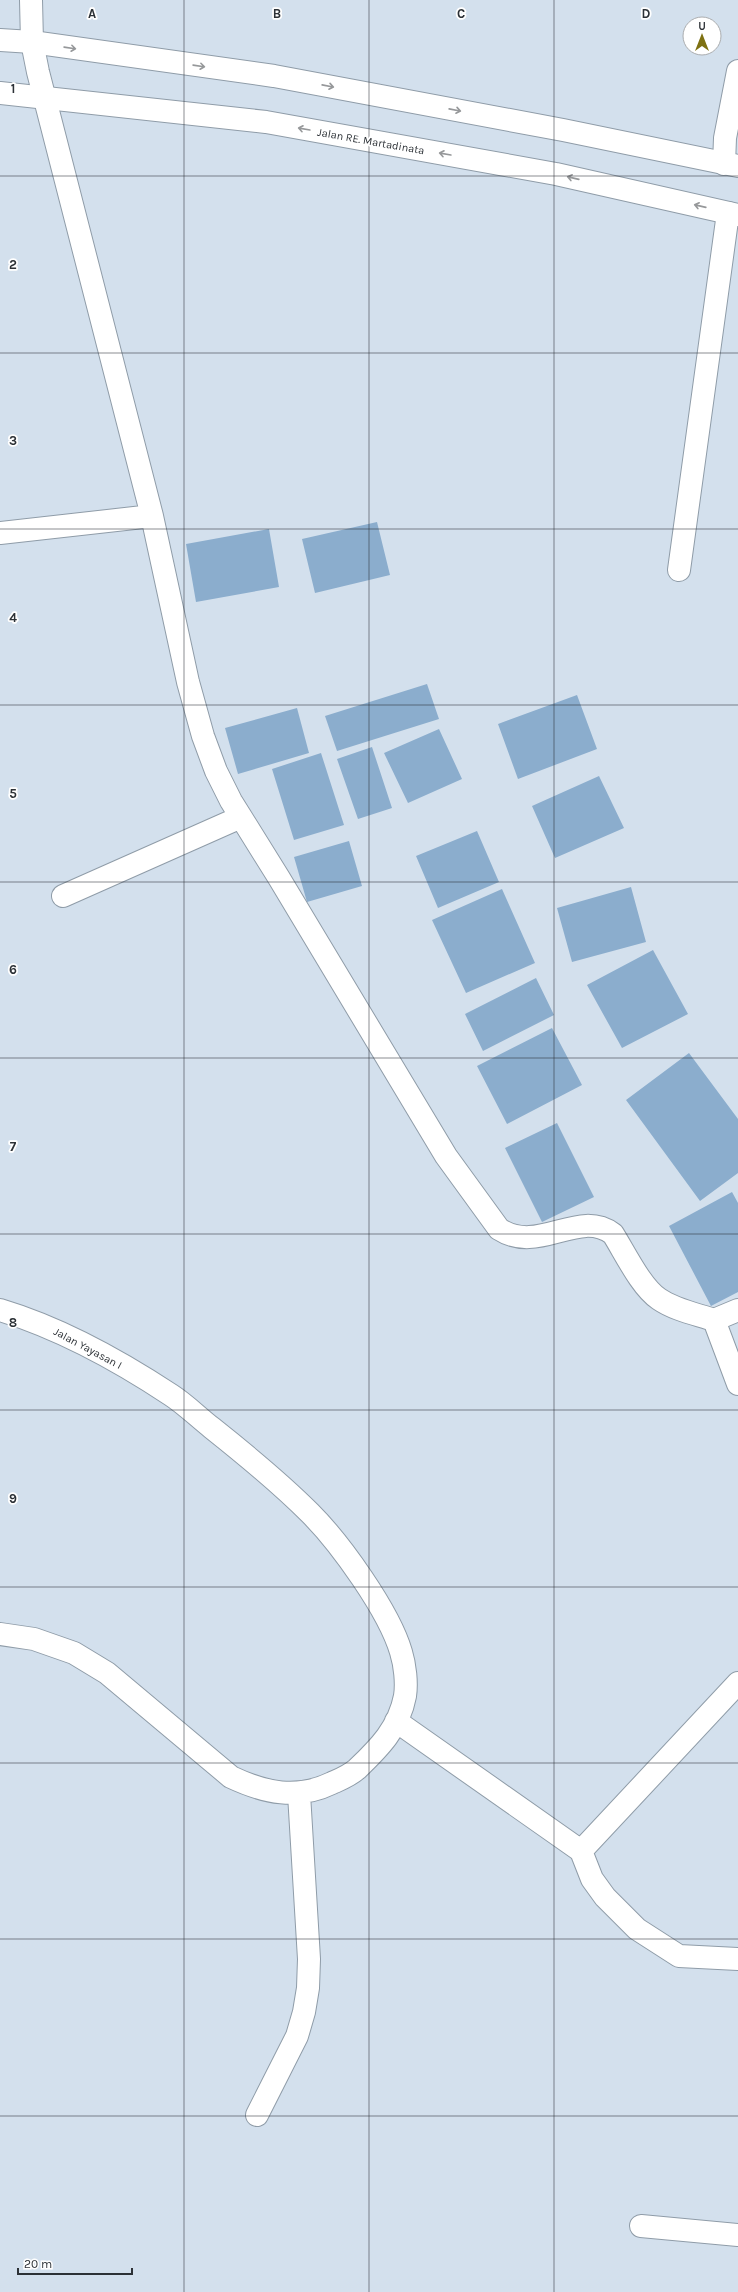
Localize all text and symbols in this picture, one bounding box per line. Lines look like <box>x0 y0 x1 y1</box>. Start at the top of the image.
text: A <box>88 6 96 21</box>
text: B <box>273 6 281 21</box>
text: C <box>457 6 465 21</box>
text: D <box>642 6 651 21</box>
north arrow <box>682 16 722 56</box>
text: U <box>698 20 706 33</box>
one-way arrow <box>64 44 77 52</box>
one-way arrow <box>192 62 205 70</box>
text: 1 <box>11 81 15 96</box>
one-way arrow <box>321 83 334 91</box>
one-way arrow <box>448 106 461 114</box>
one-way arrow <box>298 124 311 132</box>
street label: Jalan RE. Martadinata <box>316 126 426 157</box>
one-way arrow <box>439 150 452 158</box>
one-way arrow <box>567 173 580 181</box>
one-way arrow <box>694 202 707 210</box>
text: 2 <box>9 257 17 272</box>
text: 3 <box>9 433 17 448</box>
text: 4 <box>9 610 17 625</box>
text: 5 <box>9 786 17 801</box>
text: 6 <box>9 962 17 977</box>
text: 7 <box>10 1139 17 1154</box>
text: 8 <box>9 1315 17 1330</box>
street label: Jalan Yayasan I <box>51 1325 124 1372</box>
text: 9 <box>9 1491 17 1506</box>
scale bar <box>18 2250 132 2276</box>
text: 20 m <box>24 2257 52 2271</box>

